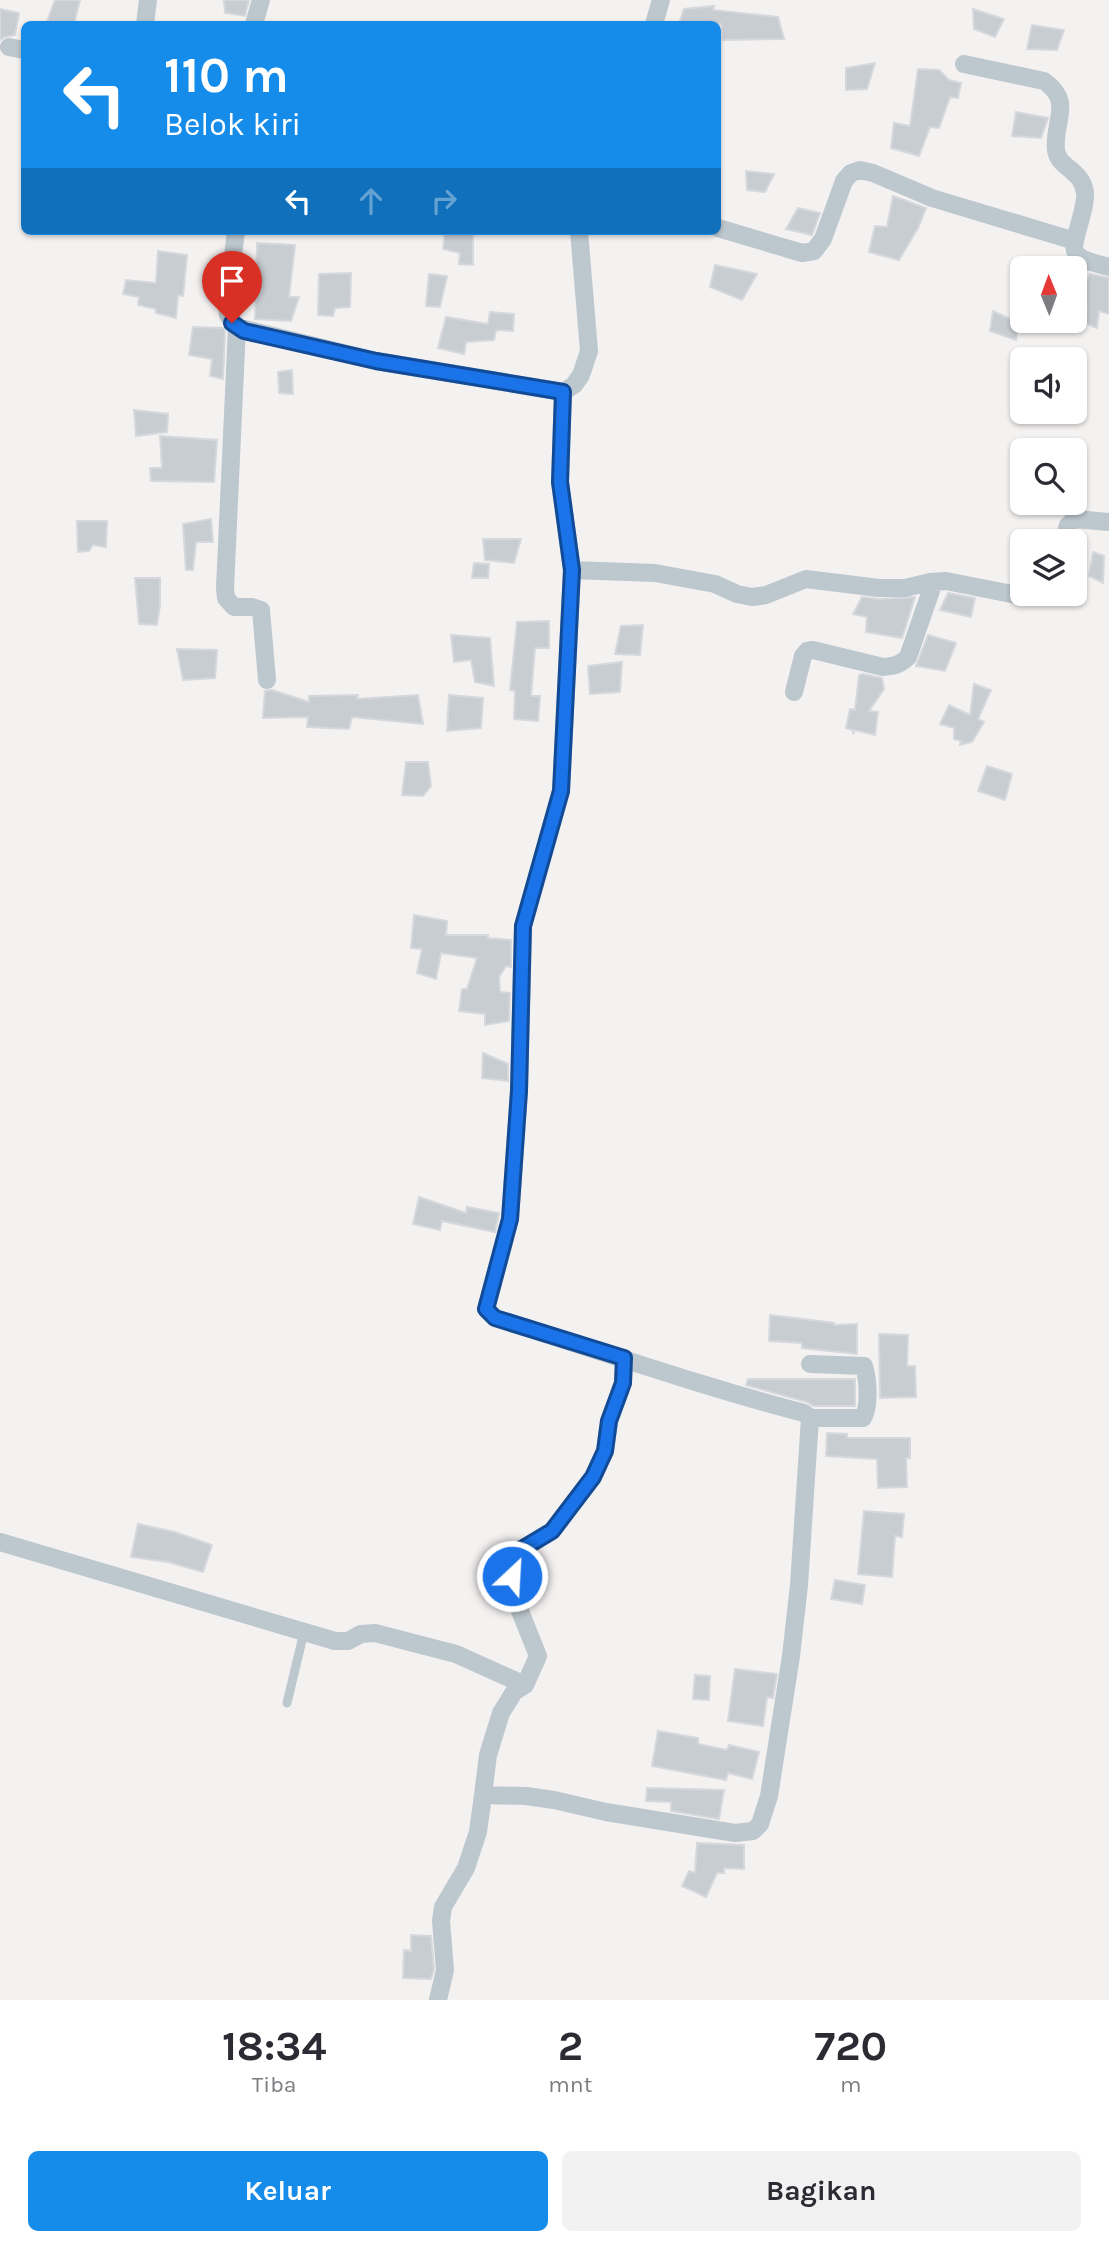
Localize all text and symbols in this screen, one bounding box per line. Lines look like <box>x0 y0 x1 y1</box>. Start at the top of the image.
text: 110 m <box>164 47 289 104</box>
icon: left <box>49 49 140 140</box>
text: Belok kiri <box>164 106 301 143</box>
icon: left <box>279 182 317 220</box>
icon: ahead <box>352 182 390 220</box>
icon: right <box>425 182 463 220</box>
pin <box>202 251 262 323</box>
north arrow <box>1010 256 1087 332</box>
map controls <box>1010 256 1087 606</box>
icon: arrive <box>213 262 251 300</box>
button: sound <box>1010 347 1087 424</box>
button: search <box>1010 438 1087 515</box>
button: layers <box>1010 529 1087 606</box>
position arrow <box>475 1539 549 1613</box>
text: 18:34 <box>222 2021 326 2071</box>
text: 2 <box>558 2021 583 2071</box>
text: 720 <box>814 2021 887 2071</box>
text: Tiba <box>252 2071 296 2098</box>
text: mnt <box>548 2071 592 2098</box>
text: m <box>840 2071 861 2098</box>
button: Keluar <box>28 2151 548 2231</box>
button: Bagikan <box>562 2151 1081 2231</box>

